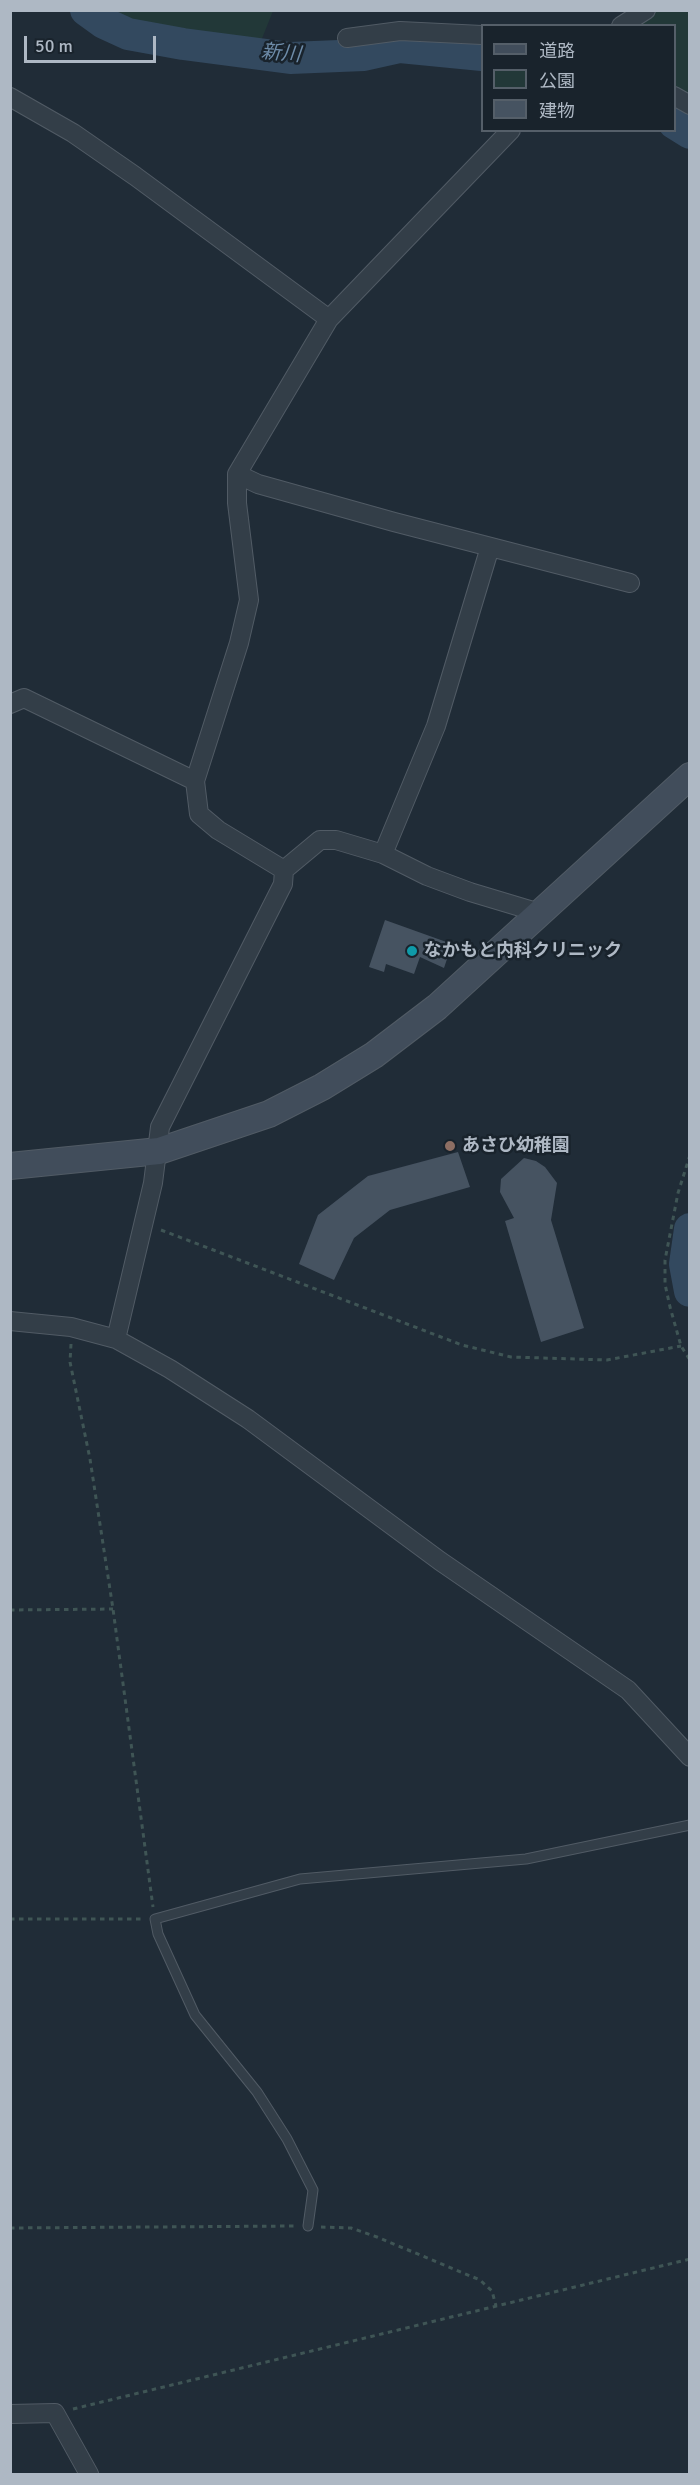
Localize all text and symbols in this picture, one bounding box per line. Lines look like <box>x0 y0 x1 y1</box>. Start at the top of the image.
scale bar <box>27 24 159 62</box>
legend <box>481 24 676 132</box>
text: 50 m <box>35 35 73 57</box>
water label: 新川 <box>260 40 302 68</box>
text: 道路 <box>539 40 575 62</box>
text: 公園 <box>539 70 575 92</box>
text: 建物 <box>539 100 575 122</box>
place label: なかもと内科クリニック <box>424 940 622 962</box>
marker: なかもと内科クリニック <box>405 944 419 958</box>
place label: あさひ幼稚園 <box>462 1135 570 1157</box>
marker: あさひ幼稚園 <box>443 1139 457 1153</box>

